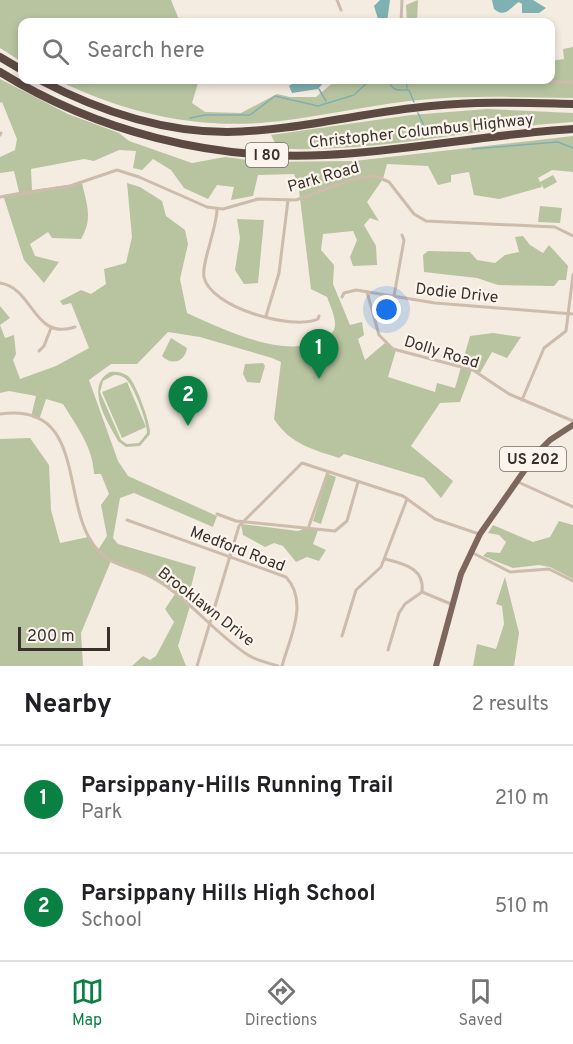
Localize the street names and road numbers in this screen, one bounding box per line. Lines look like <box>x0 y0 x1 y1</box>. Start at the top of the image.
street label: Christopher Columbus Highway <box>308 110 534 154</box>
road number: I 80 <box>246 143 288 167</box>
street label: Park Road <box>285 158 362 198</box>
street label: Dodie Drive <box>414 280 499 308</box>
street label: Dolly Road <box>402 332 481 374</box>
road number: US 202 <box>500 447 566 471</box>
street label: Medford Road <box>187 523 288 577</box>
street label: Brooklawn Drive <box>153 564 258 652</box>

